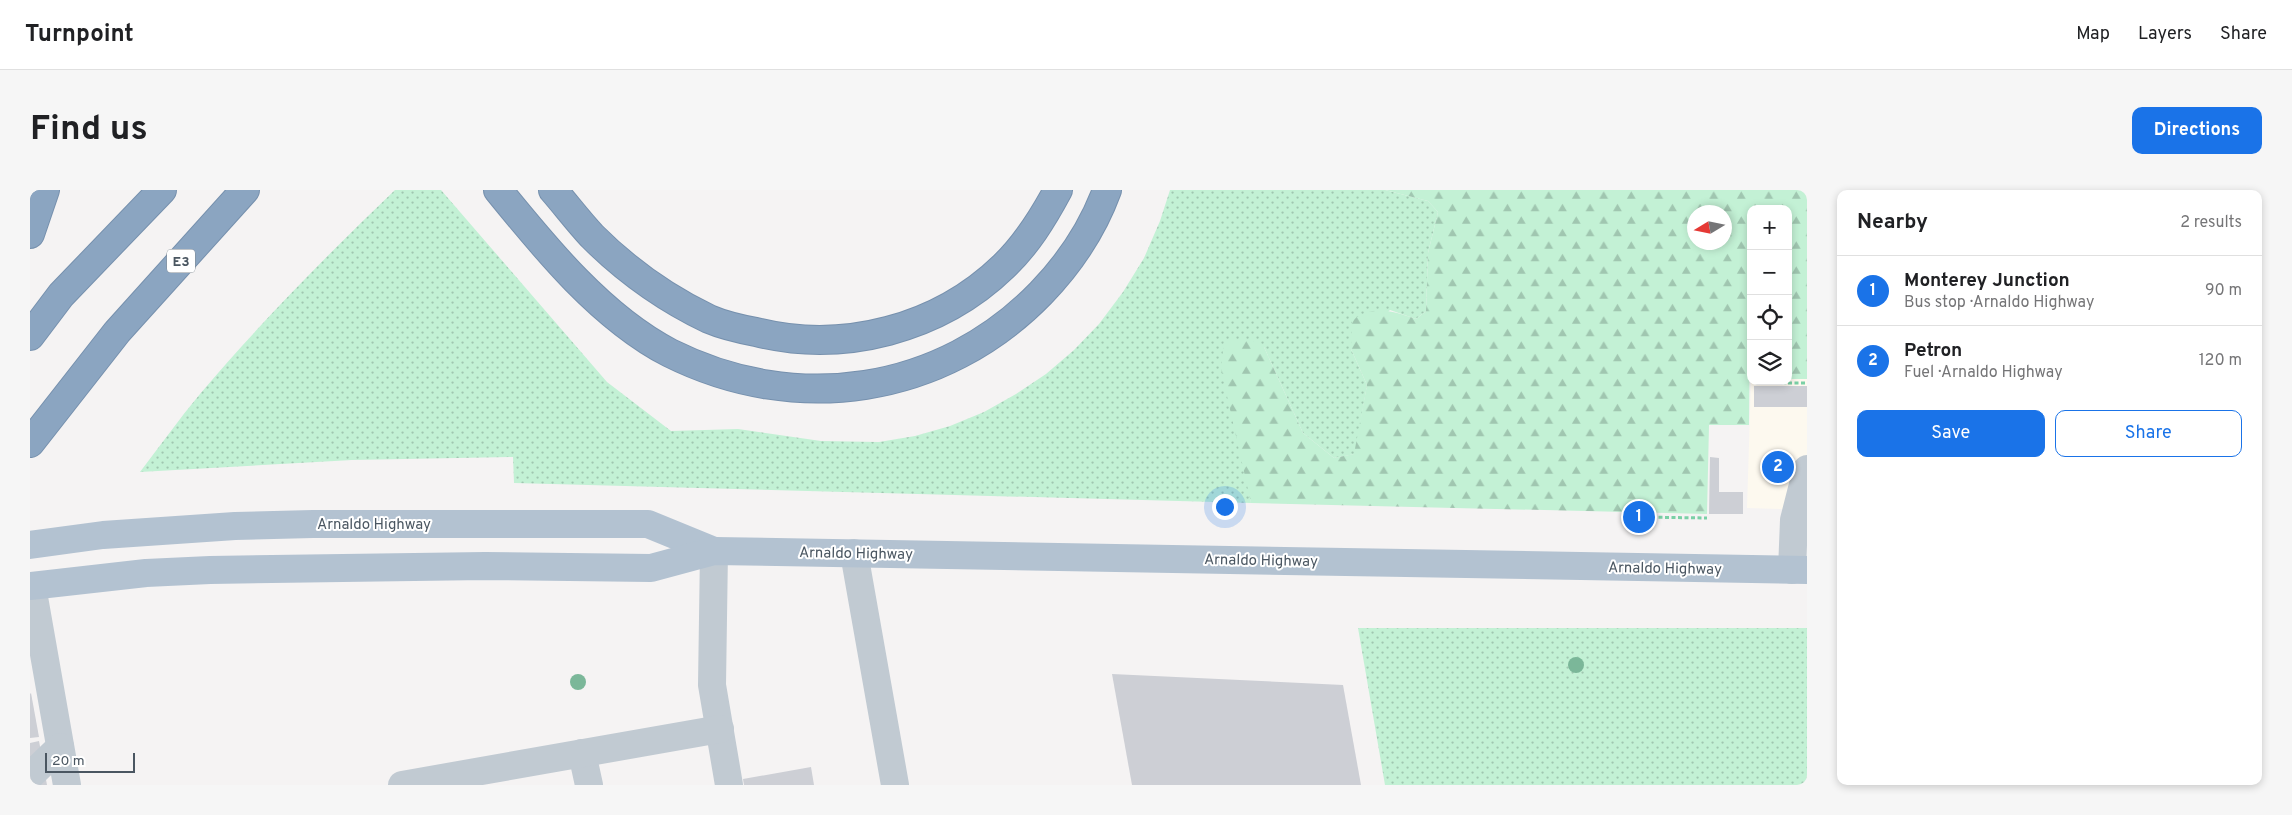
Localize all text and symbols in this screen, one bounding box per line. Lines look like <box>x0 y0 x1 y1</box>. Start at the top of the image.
text: Turnpoint <box>25 20 134 50</box>
text: Map <box>2076 23 2110 46</box>
text: Layers <box>2138 23 2192 46</box>
text: Share <box>2220 23 2267 46</box>
button: Directions <box>2132 107 2262 154</box>
text: Find us <box>30 108 148 152</box>
north arrow <box>1687 205 1732 250</box>
map controls <box>1747 205 1792 385</box>
button: + <box>1747 205 1792 250</box>
text: Nearby <box>1857 209 1928 236</box>
text: 2 results <box>2180 213 2242 233</box>
road number: E3 <box>167 249 195 272</box>
button: − <box>1747 250 1792 295</box>
text: Monterey Junction <box>1904 269 2070 293</box>
text: 1 <box>1870 281 1876 301</box>
text: 90 m <box>2205 281 2242 301</box>
text: Bus stop · Arnaldo Highway <box>1904 293 2094 313</box>
button: locate <box>1747 295 1792 340</box>
text: Petron <box>1904 339 1962 363</box>
button: layers <box>1747 340 1792 385</box>
text: 2 <box>1868 351 1878 371</box>
text: 120 m <box>2199 351 2242 371</box>
text: Fuel · Arnaldo Highway <box>1904 363 2063 383</box>
button: Save <box>1857 410 2045 457</box>
button: Share <box>2055 410 2242 457</box>
pin: 2 <box>1762 448 1794 486</box>
your location <box>1212 494 1238 520</box>
pin: 1 <box>1623 498 1655 536</box>
street label: Arnaldo Highway <box>317 516 431 535</box>
street label: Arnaldo Highway <box>799 544 913 565</box>
street label: Arnaldo Highway <box>1204 551 1318 572</box>
street label: Arnaldo Highway <box>1608 559 1722 580</box>
scale bar <box>45 750 135 773</box>
text: 20 m <box>52 753 85 770</box>

